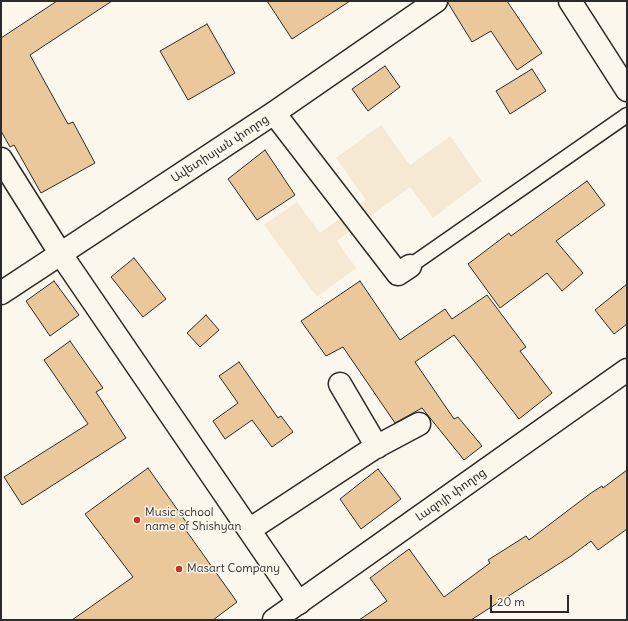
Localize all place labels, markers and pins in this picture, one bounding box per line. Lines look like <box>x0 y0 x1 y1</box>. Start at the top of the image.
place label: Music school name of Shishyan <box>145 506 241 534</box>
marker: Music school name of Shishyan <box>132 515 142 525</box>
place label: Masart Company <box>187 562 280 576</box>
marker: Masart Company <box>174 564 184 574</box>

